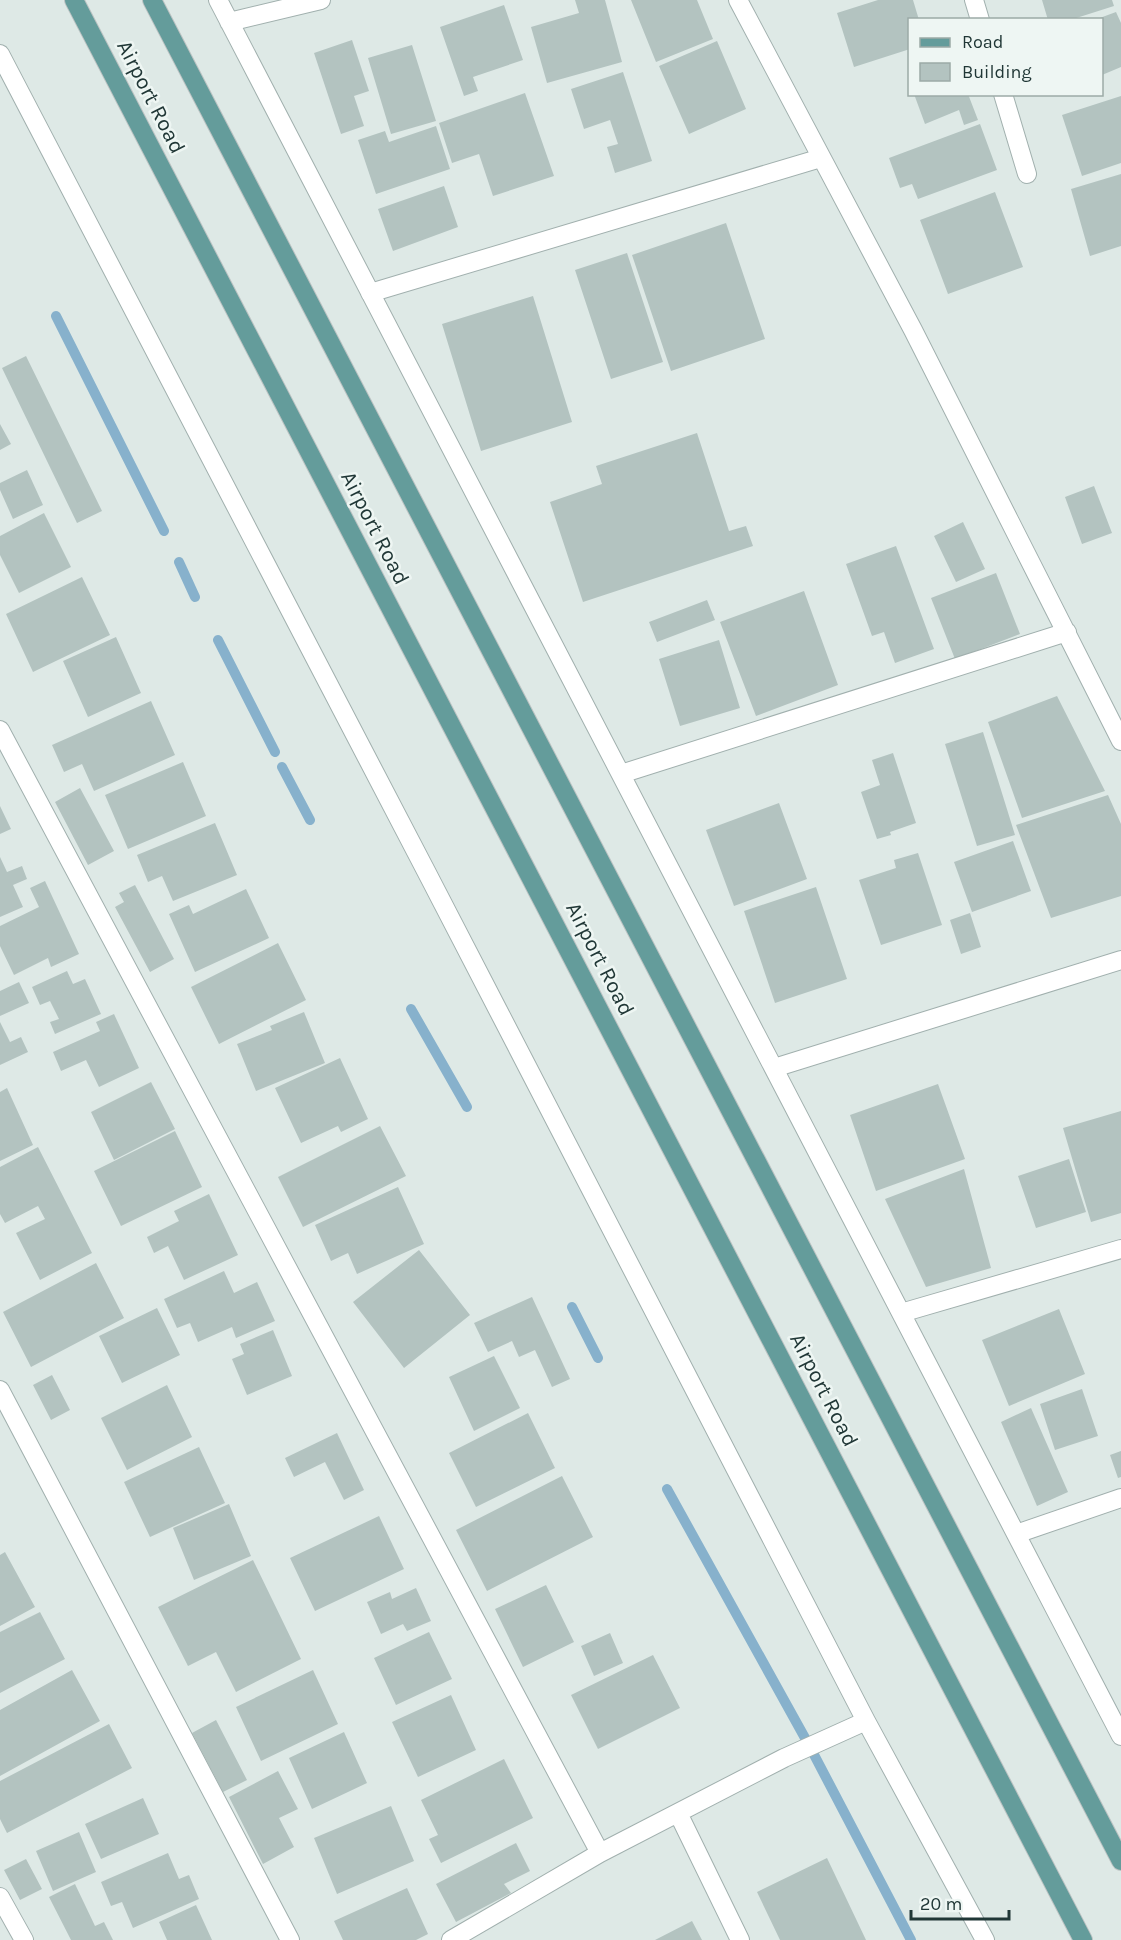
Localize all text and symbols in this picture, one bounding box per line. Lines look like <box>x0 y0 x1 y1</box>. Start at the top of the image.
legend <box>908 18 1103 96</box>
text: Road <box>962 31 1003 53</box>
street label: Airport Road <box>111 36 191 158</box>
text: Building <box>962 61 1032 83</box>
street label: Airport Road <box>335 467 415 589</box>
street label: Airport Road <box>560 898 640 1020</box>
street label: Airport Road <box>784 1329 864 1451</box>
scale bar <box>911 1883 1008 1921</box>
text: 20 m <box>920 1893 962 1915</box>

